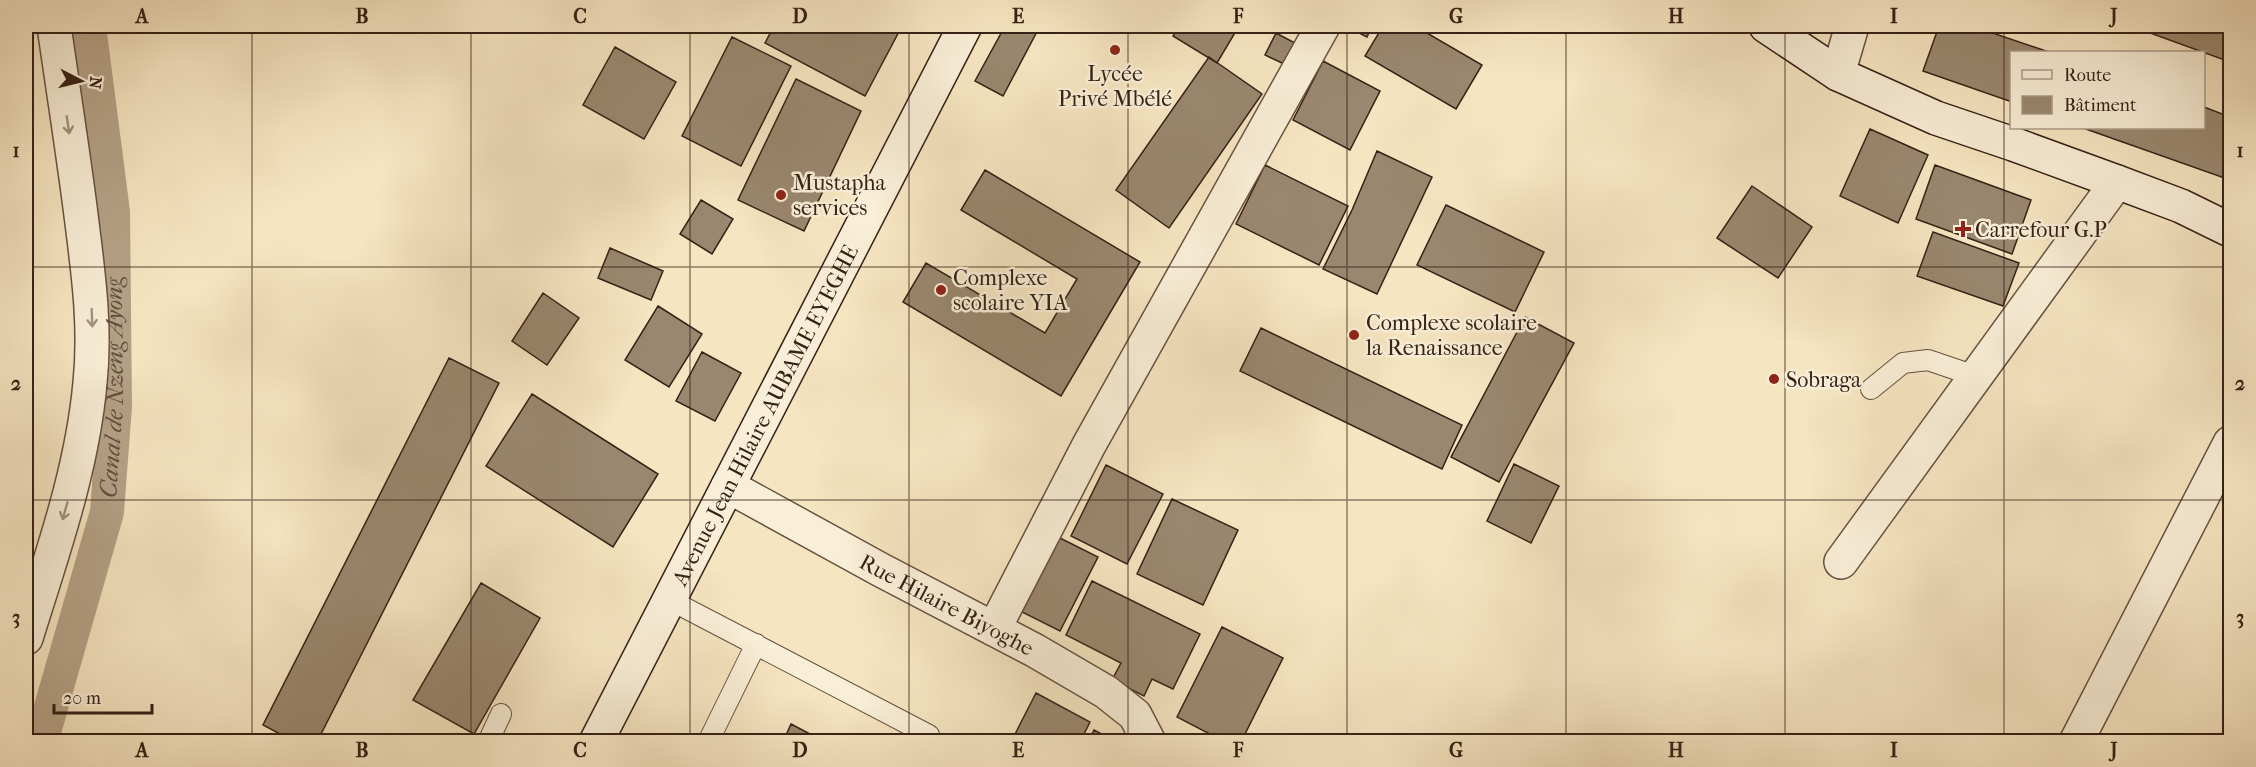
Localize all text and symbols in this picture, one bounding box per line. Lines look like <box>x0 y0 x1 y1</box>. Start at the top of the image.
text: A <box>134 5 150 28</box>
text: B <box>355 5 369 28</box>
text: C <box>573 5 587 28</box>
text: D <box>792 5 808 28</box>
text: E <box>1012 5 1024 28</box>
text: F <box>1232 5 1244 28</box>
text: G <box>1449 5 1463 28</box>
text: H <box>1668 5 1684 28</box>
text: I <box>1890 5 1898 28</box>
text: J <box>2108 5 2118 28</box>
marker: Lycée Privé Mbélé <box>1108 43 1122 57</box>
north arrow <box>51 51 111 111</box>
legend <box>2010 51 2205 129</box>
place label: Lycée Privé Mbélé <box>1058 61 1172 112</box>
text: Route <box>2064 65 2111 86</box>
text: N <box>85 76 106 91</box>
text: Bâtiment <box>2064 95 2137 116</box>
one-way arrow <box>63 115 74 134</box>
text: 1 <box>12 139 20 162</box>
text: 1 <box>2236 139 2244 162</box>
place label: Mustapha services <box>793 170 887 221</box>
marker: Mustapha services <box>774 188 788 202</box>
place label: Carrefour G.P <box>1975 217 2107 243</box>
marker: Carrefour G.P <box>1956 222 1970 236</box>
street label: Avenue Jean Hilaire AUBAME EYEGHE <box>666 241 864 591</box>
place label: Complexe scolaire YIA <box>953 265 1068 316</box>
water label: Canal de Nzeng Ayong <box>94 277 129 499</box>
marker: Complexe scolaire YIA <box>934 283 948 297</box>
one-way arrow <box>86 308 98 328</box>
place label: Complexe scolaire la Renaissance <box>1365 310 1537 361</box>
marker: Complexe scolaire la Renaissance <box>1347 328 1361 342</box>
place label: Sobraga <box>1786 367 1862 393</box>
text: 2 <box>11 372 21 395</box>
marker: Sobraga <box>1767 372 1781 386</box>
text: 2 <box>2235 372 2245 395</box>
one-way arrow <box>59 501 70 520</box>
street label: Rue Hilaire Biyoghe <box>855 549 1038 662</box>
text: 3 <box>12 606 20 629</box>
text: 3 <box>2236 606 2244 629</box>
scale bar <box>54 677 152 715</box>
text: 20 m <box>63 688 101 709</box>
text: A <box>134 739 150 762</box>
text: B <box>355 739 369 762</box>
text: C <box>573 739 587 762</box>
text: D <box>792 739 808 762</box>
text: E <box>1012 739 1024 762</box>
text: F <box>1232 739 1244 762</box>
text: G <box>1449 739 1463 762</box>
text: H <box>1668 739 1684 762</box>
text: I <box>1890 739 1898 762</box>
text: J <box>2108 739 2118 762</box>

